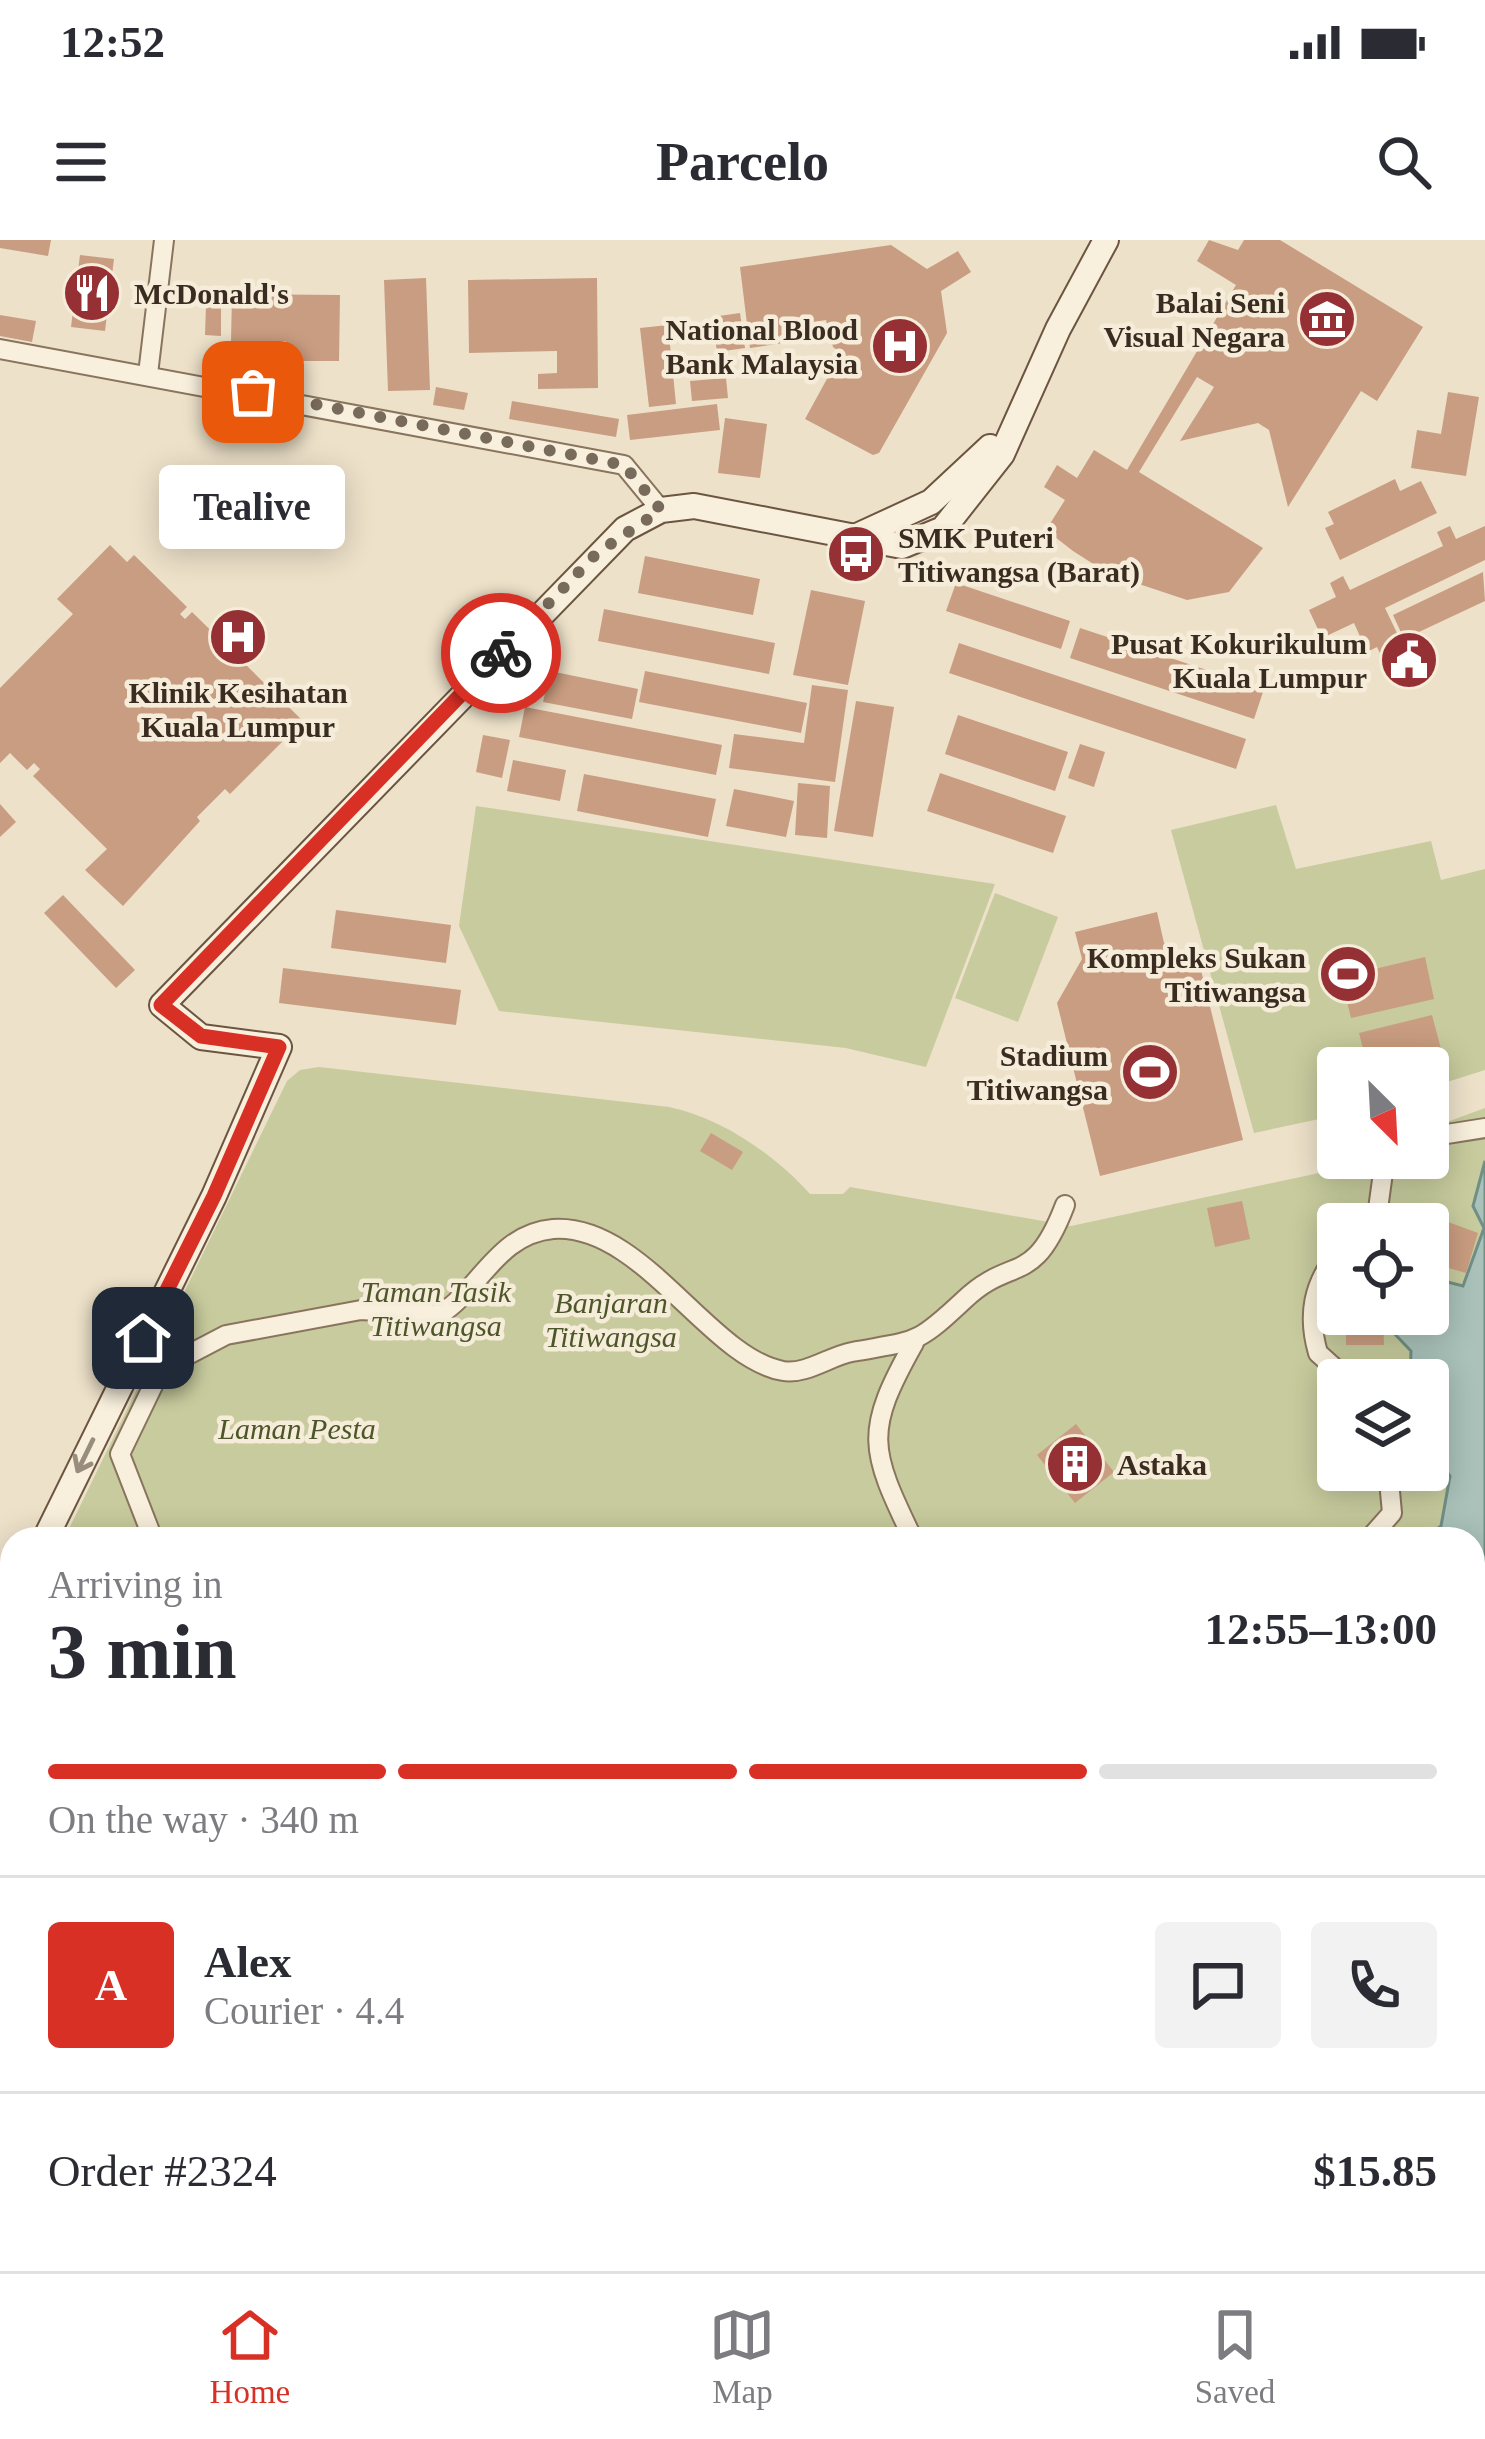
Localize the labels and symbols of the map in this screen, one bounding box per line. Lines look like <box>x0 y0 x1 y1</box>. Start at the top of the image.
restaurant icon: McDonald's <box>61 262 123 324</box>
place label: McDonald's <box>134 277 289 310</box>
place label: Balai Seni Visual Negara <box>1104 286 1285 353</box>
museum icon: Balai Seni Visual Negara <box>1296 288 1358 350</box>
place label: National Blood Bank Malaysia <box>665 313 858 380</box>
hospital icon: National Blood Bank Malaysia <box>869 315 931 377</box>
pin <box>202 341 304 443</box>
callout: Tealive <box>160 464 346 548</box>
place label: SMK Puteri Titiwangsa (Barat) <box>898 521 1140 589</box>
bus stop icon: SMK Puteri Titiwangsa (Barat) <box>825 523 887 585</box>
courier <box>441 593 561 713</box>
hospital icon: Klinik Kesihatan Kuala Lumpur <box>207 606 269 668</box>
place label: Pusat Kokurikulum Kuala Lumpur <box>1111 627 1367 694</box>
public building icon: Pusat Kokurikulum Kuala Lumpur <box>1378 629 1440 691</box>
place label: Klinik Kesihatan Kuala Lumpur <box>128 676 348 743</box>
place label: Kompleks Sukan Titiwangsa <box>1087 941 1306 1008</box>
sports icon: Kompleks Sukan Titiwangsa <box>1317 943 1379 1005</box>
place label: Stadium Titiwangsa <box>967 1039 1108 1106</box>
sports icon: Stadium Titiwangsa <box>1119 1041 1181 1103</box>
north arrow <box>1317 1047 1449 1179</box>
park label: Taman Tasik Titiwangsa <box>361 1275 512 1342</box>
park label: Banjaran Titiwangsa <box>545 1286 677 1353</box>
pin <box>92 1287 194 1389</box>
park label: Laman Pesta <box>217 1412 376 1445</box>
building icon: Astaka <box>1044 1433 1106 1495</box>
one-way arrow <box>73 1437 95 1473</box>
place label: Astaka <box>1117 1448 1207 1481</box>

